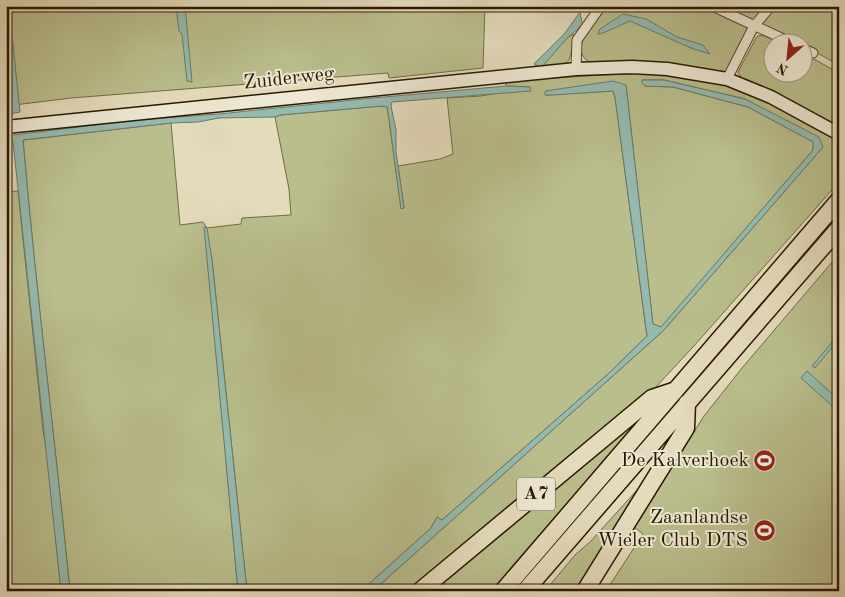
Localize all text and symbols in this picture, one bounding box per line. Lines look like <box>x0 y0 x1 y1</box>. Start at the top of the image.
north arrow <box>762 32 812 82</box>
text: N <box>774 60 790 77</box>
street label: Zuiderweg <box>242 64 336 94</box>
sports icon: De Kalverhoek <box>753 449 777 473</box>
place label: De Kalverhoek <box>621 451 749 471</box>
road number: A7 <box>517 478 555 510</box>
place label: Zaanlandse Wieler Club DTS <box>597 508 748 551</box>
sports icon: Zaanlandse Wieler Club DTS <box>752 518 776 542</box>

